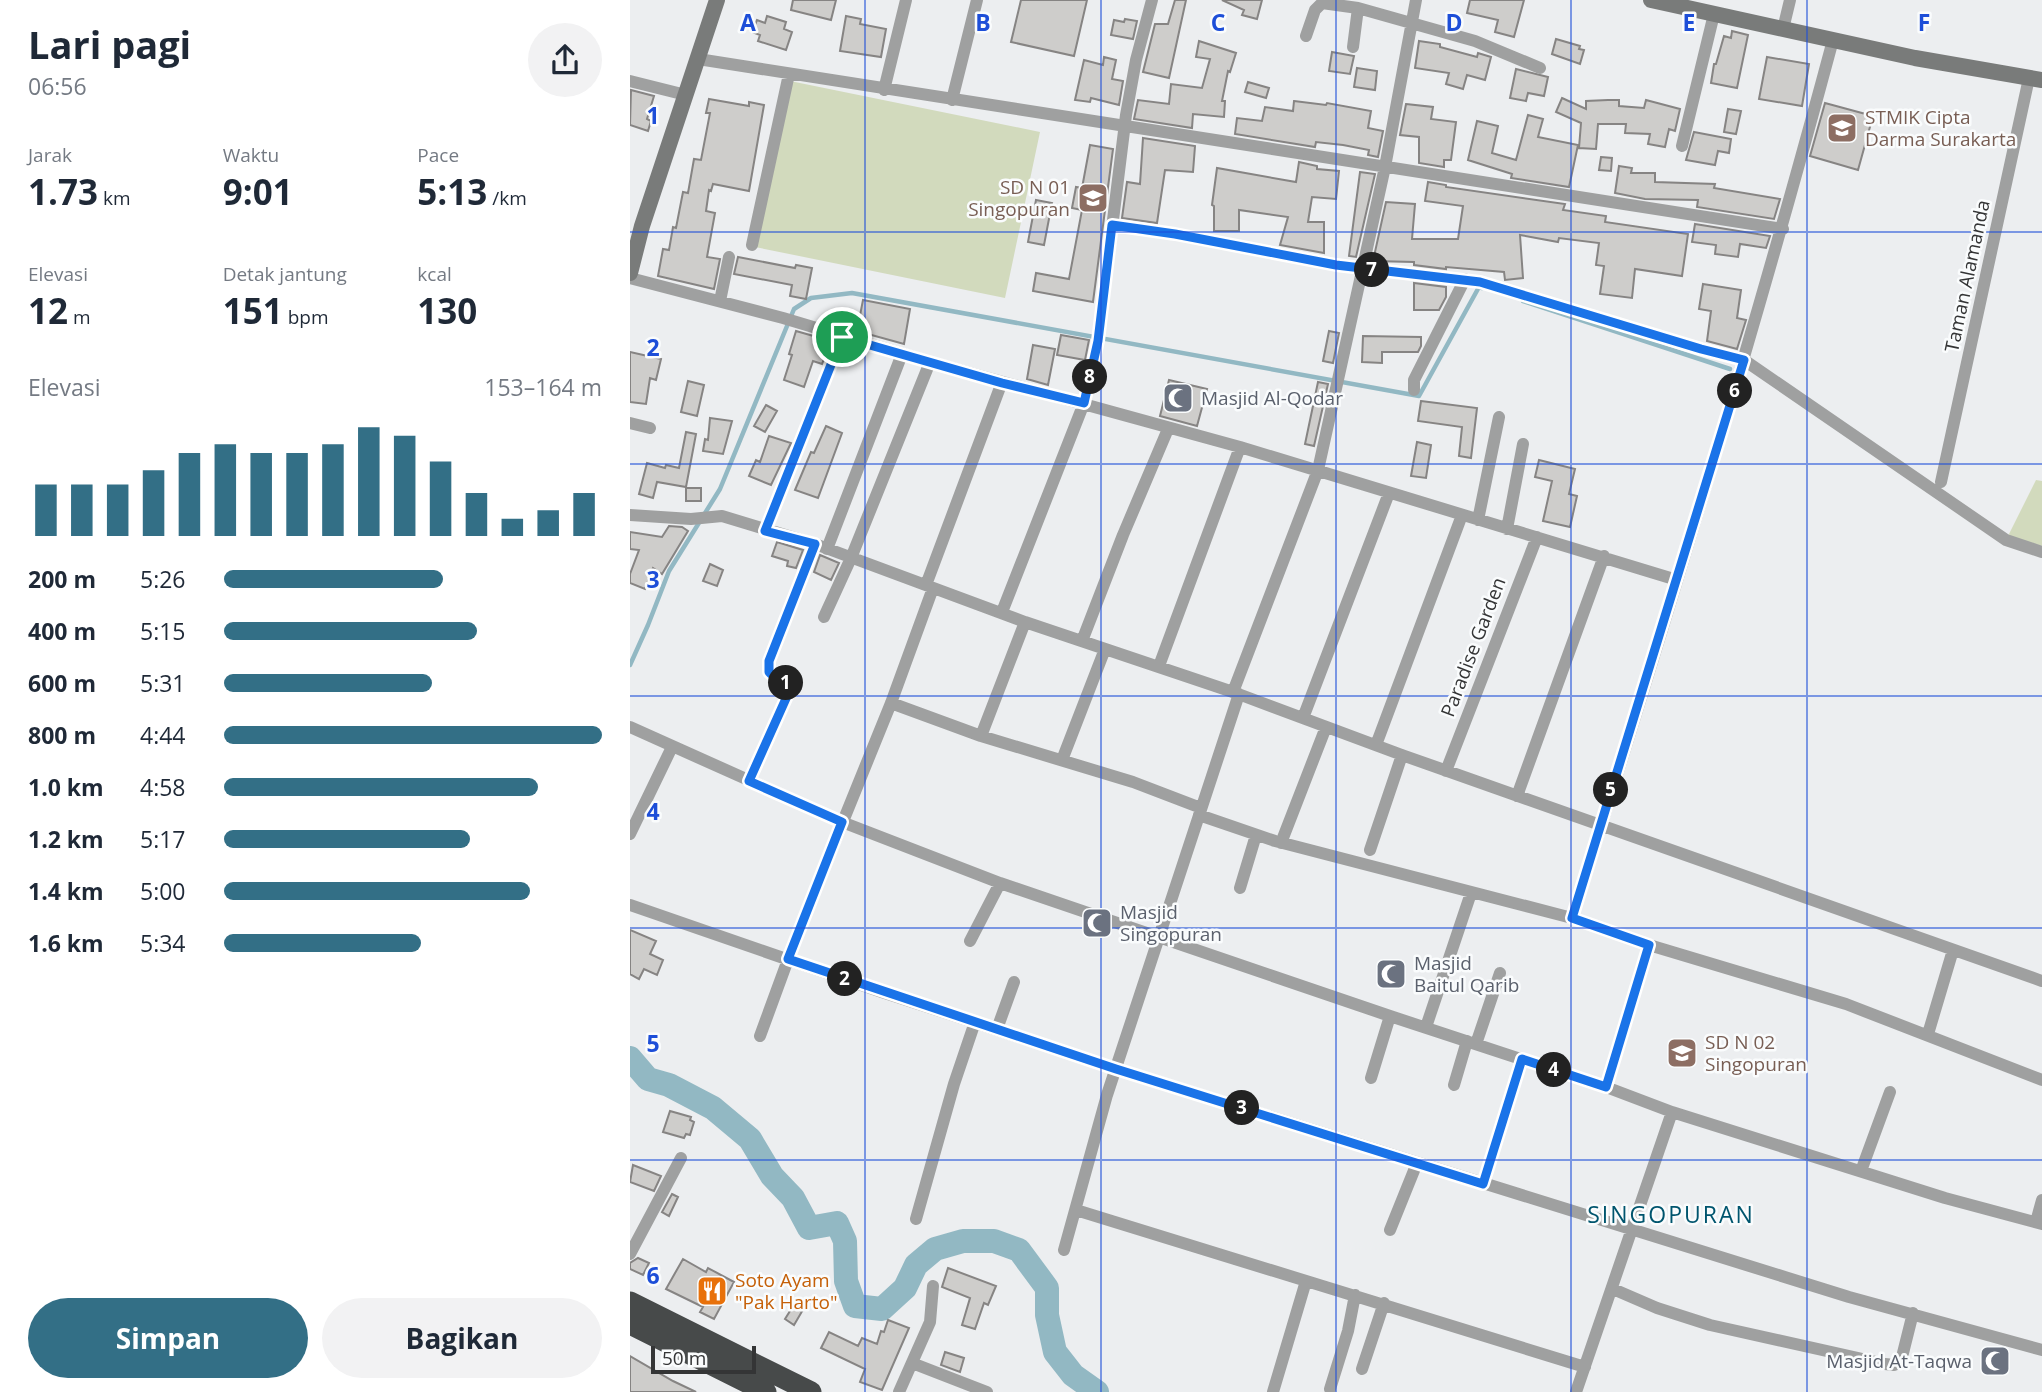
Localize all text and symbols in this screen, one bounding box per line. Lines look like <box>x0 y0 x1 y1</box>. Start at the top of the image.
text: A <box>740 6 756 38</box>
text: B <box>975 6 991 38</box>
text: C <box>1211 6 1225 38</box>
text: D <box>1445 6 1463 38</box>
text: E <box>1683 6 1695 38</box>
text: F <box>1918 6 1930 38</box>
text: Lari pagi <box>28 18 191 70</box>
button: share <box>528 23 602 97</box>
text: 06:56 <box>28 70 87 102</box>
text: 1 <box>646 99 660 131</box>
place label: STMIK Cipta Darma Surakarta <box>1865 104 2016 152</box>
school or university icon: STMIK Cipta Darma Surakarta <box>1825 111 1859 145</box>
text: Jarak <box>28 142 72 168</box>
text: Waktu <box>223 142 279 168</box>
text: Pace <box>417 142 459 168</box>
text: 1.73 <box>28 168 98 215</box>
text: 9:01 <box>223 168 293 215</box>
text: 5:13 <box>417 168 487 215</box>
place label: SD N 01 Singopuran <box>968 174 1070 222</box>
school or university icon: SD N 01 Singopuran <box>1076 181 1110 215</box>
text: km <box>98 185 131 211</box>
text: /km <box>487 185 527 211</box>
street label: Taman Alamanda <box>1938 197 1996 355</box>
pin: 7 <box>1354 252 1390 288</box>
text: 7 <box>1366 256 1377 282</box>
text: Elevasi <box>28 261 88 287</box>
text: Detak jantung <box>223 261 347 287</box>
text: kcal <box>417 261 452 287</box>
text: 12 <box>28 287 68 334</box>
text: 151 <box>223 287 283 334</box>
text: 130 <box>417 287 477 334</box>
text: m <box>68 304 91 330</box>
text: bpm <box>283 304 328 330</box>
pin <box>812 307 872 367</box>
icon: arrive <box>823 318 861 356</box>
text: 2 <box>646 331 660 363</box>
pin: 8 <box>1072 360 1107 394</box>
text: 8 <box>1084 363 1095 389</box>
text: Elevasi <box>28 371 101 403</box>
text: 153–164 m <box>484 371 602 403</box>
pin: 6 <box>1718 374 1752 408</box>
text: 6 <box>1729 377 1740 403</box>
mosque icon: Masjid Al-Qodar <box>1161 381 1195 415</box>
place label: Masjid Al-Qodar <box>1201 385 1343 411</box>
text: 200 m <box>28 563 96 595</box>
text: 5:26 <box>140 563 186 595</box>
text: 3 <box>646 563 660 595</box>
street label: Paradise Garden <box>1434 573 1512 721</box>
text: 400 m <box>28 615 96 647</box>
text: 5:15 <box>140 615 186 647</box>
pin: 1 <box>768 666 804 700</box>
text: 600 m <box>28 667 96 699</box>
text: 5:31 <box>140 667 186 699</box>
text: 1 <box>780 669 791 695</box>
text: 800 m <box>28 719 96 751</box>
text: 4:44 <box>140 719 186 751</box>
text: 1.0 km <box>28 771 104 803</box>
text: 4:58 <box>140 771 186 803</box>
pin: 5 <box>1594 772 1628 808</box>
text: 5 <box>1605 776 1616 802</box>
text: 4 <box>646 795 660 827</box>
text: 1.2 km <box>28 823 104 855</box>
text: 5:17 <box>140 823 186 855</box>
text: 1.4 km <box>28 875 104 907</box>
text: 5:00 <box>140 875 186 907</box>
place label: Masjid Singopuran <box>1120 899 1222 947</box>
mosque icon: Masjid Singopuran <box>1080 906 1114 940</box>
text: 1.6 km <box>28 927 104 959</box>
text: 5:34 <box>140 927 186 959</box>
place label: Masjid Baitul Qarib <box>1414 950 1519 998</box>
mosque icon: Masjid Baitul Qarib <box>1374 957 1408 991</box>
pin: 2 <box>828 962 862 996</box>
text: 2 <box>839 965 850 991</box>
text: 5 <box>646 1027 660 1059</box>
place label: SD N 02 Singopuran <box>1705 1029 1807 1077</box>
school or university icon: SD N 02 Singopuran <box>1665 1036 1699 1070</box>
pin: 4 <box>1536 1052 1572 1088</box>
text: 4 <box>1548 1056 1559 1082</box>
pin: 3 <box>1224 1090 1260 1126</box>
text: 3 <box>1236 1094 1247 1120</box>
district label: SINGOPURAN <box>1587 1198 1755 1230</box>
text: 6 <box>646 1259 660 1291</box>
place label: Soto Ayam "Pak Harto" <box>735 1267 838 1315</box>
restaurant icon: Soto Ayam "Pak Harto" <box>695 1274 729 1308</box>
button: Simpan <box>28 1298 308 1378</box>
button: Bagikan <box>322 1298 602 1378</box>
scale bar <box>651 1343 756 1375</box>
mosque icon: Masjid At-Taqwa <box>1978 1344 2012 1378</box>
text: 50 m <box>662 1345 706 1371</box>
place label: Masjid At-Taqwa <box>1826 1348 1972 1374</box>

